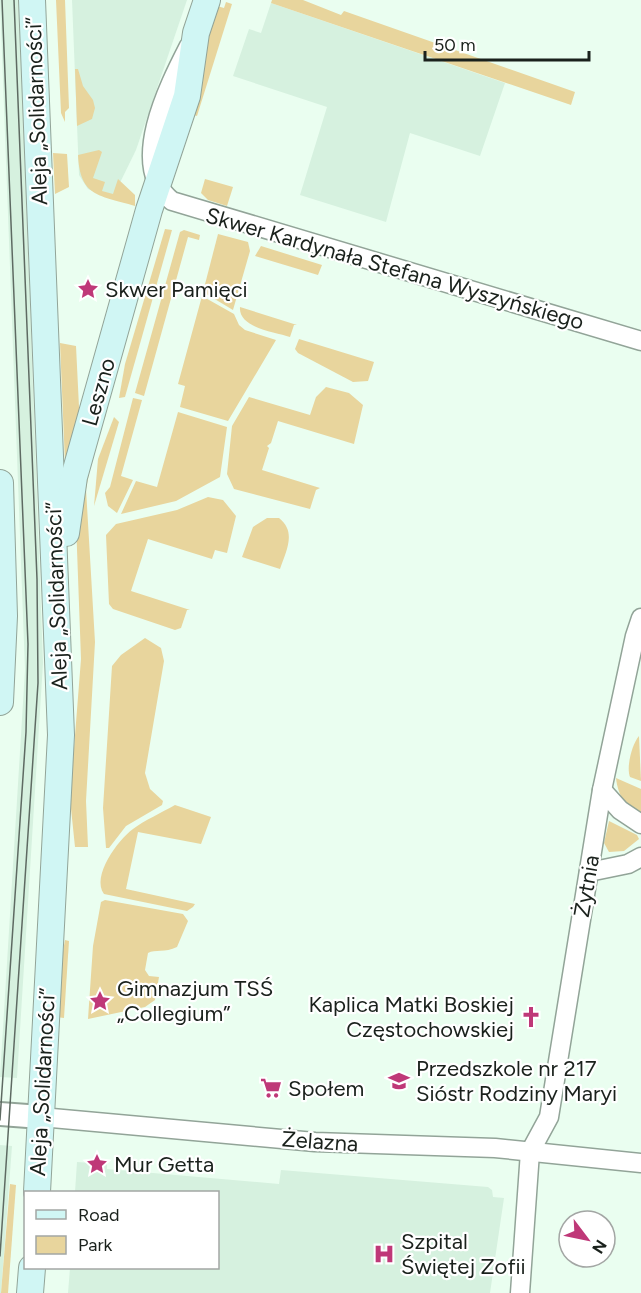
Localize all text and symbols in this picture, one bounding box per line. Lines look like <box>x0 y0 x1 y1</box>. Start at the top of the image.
street label: Aleja „Solidarności” <box>20 16 53 206</box>
scale bar <box>425 24 588 62</box>
text: 50 m <box>434 34 476 56</box>
street label: Skwer Kardynała Stefana Wyszyńskiego <box>203 201 587 335</box>
place label: Skwer Pamięci <box>105 276 248 303</box>
place icon: Skwer Pamięci <box>76 277 100 301</box>
street label: Leszno <box>76 355 121 429</box>
street label: Aleja „Solidarności” <box>40 501 73 691</box>
street label: Żytnia <box>568 853 605 919</box>
place label: Gimnazjum TSŚ „Collegium” <box>117 975 273 1027</box>
street label: Aleja „Solidarności” <box>24 987 61 1177</box>
place icon: Gimnazjum TSŚ „Collegium” <box>88 989 112 1013</box>
place label: Kaplica Matki Boskiej Częstochowskiej <box>309 991 514 1043</box>
church icon: Kaplica Matki Boskiej Częstochowskiej <box>519 1005 543 1029</box>
place label: Przedszkole nr 217 Sióstr Rodziny Maryi <box>416 1055 617 1107</box>
school or university icon: Przedszkole nr 217 Sióstr Rodziny Maryi <box>387 1069 411 1093</box>
place label: Społem <box>288 1075 364 1102</box>
supermarket icon: Społem <box>259 1076 283 1100</box>
street label: Żelazna <box>281 1125 359 1158</box>
place label: Mur Getta <box>114 1151 214 1178</box>
place icon: Mur Getta <box>85 1152 109 1176</box>
legend <box>24 1191 219 1269</box>
text: Road <box>78 1204 119 1226</box>
north arrow <box>557 1209 617 1269</box>
place label: Szpital Świętej Zofii <box>401 1228 526 1280</box>
text: Park <box>78 1234 113 1256</box>
text: N <box>588 1236 611 1257</box>
hospital icon: Szpital Świętej Zofii <box>372 1242 396 1266</box>

